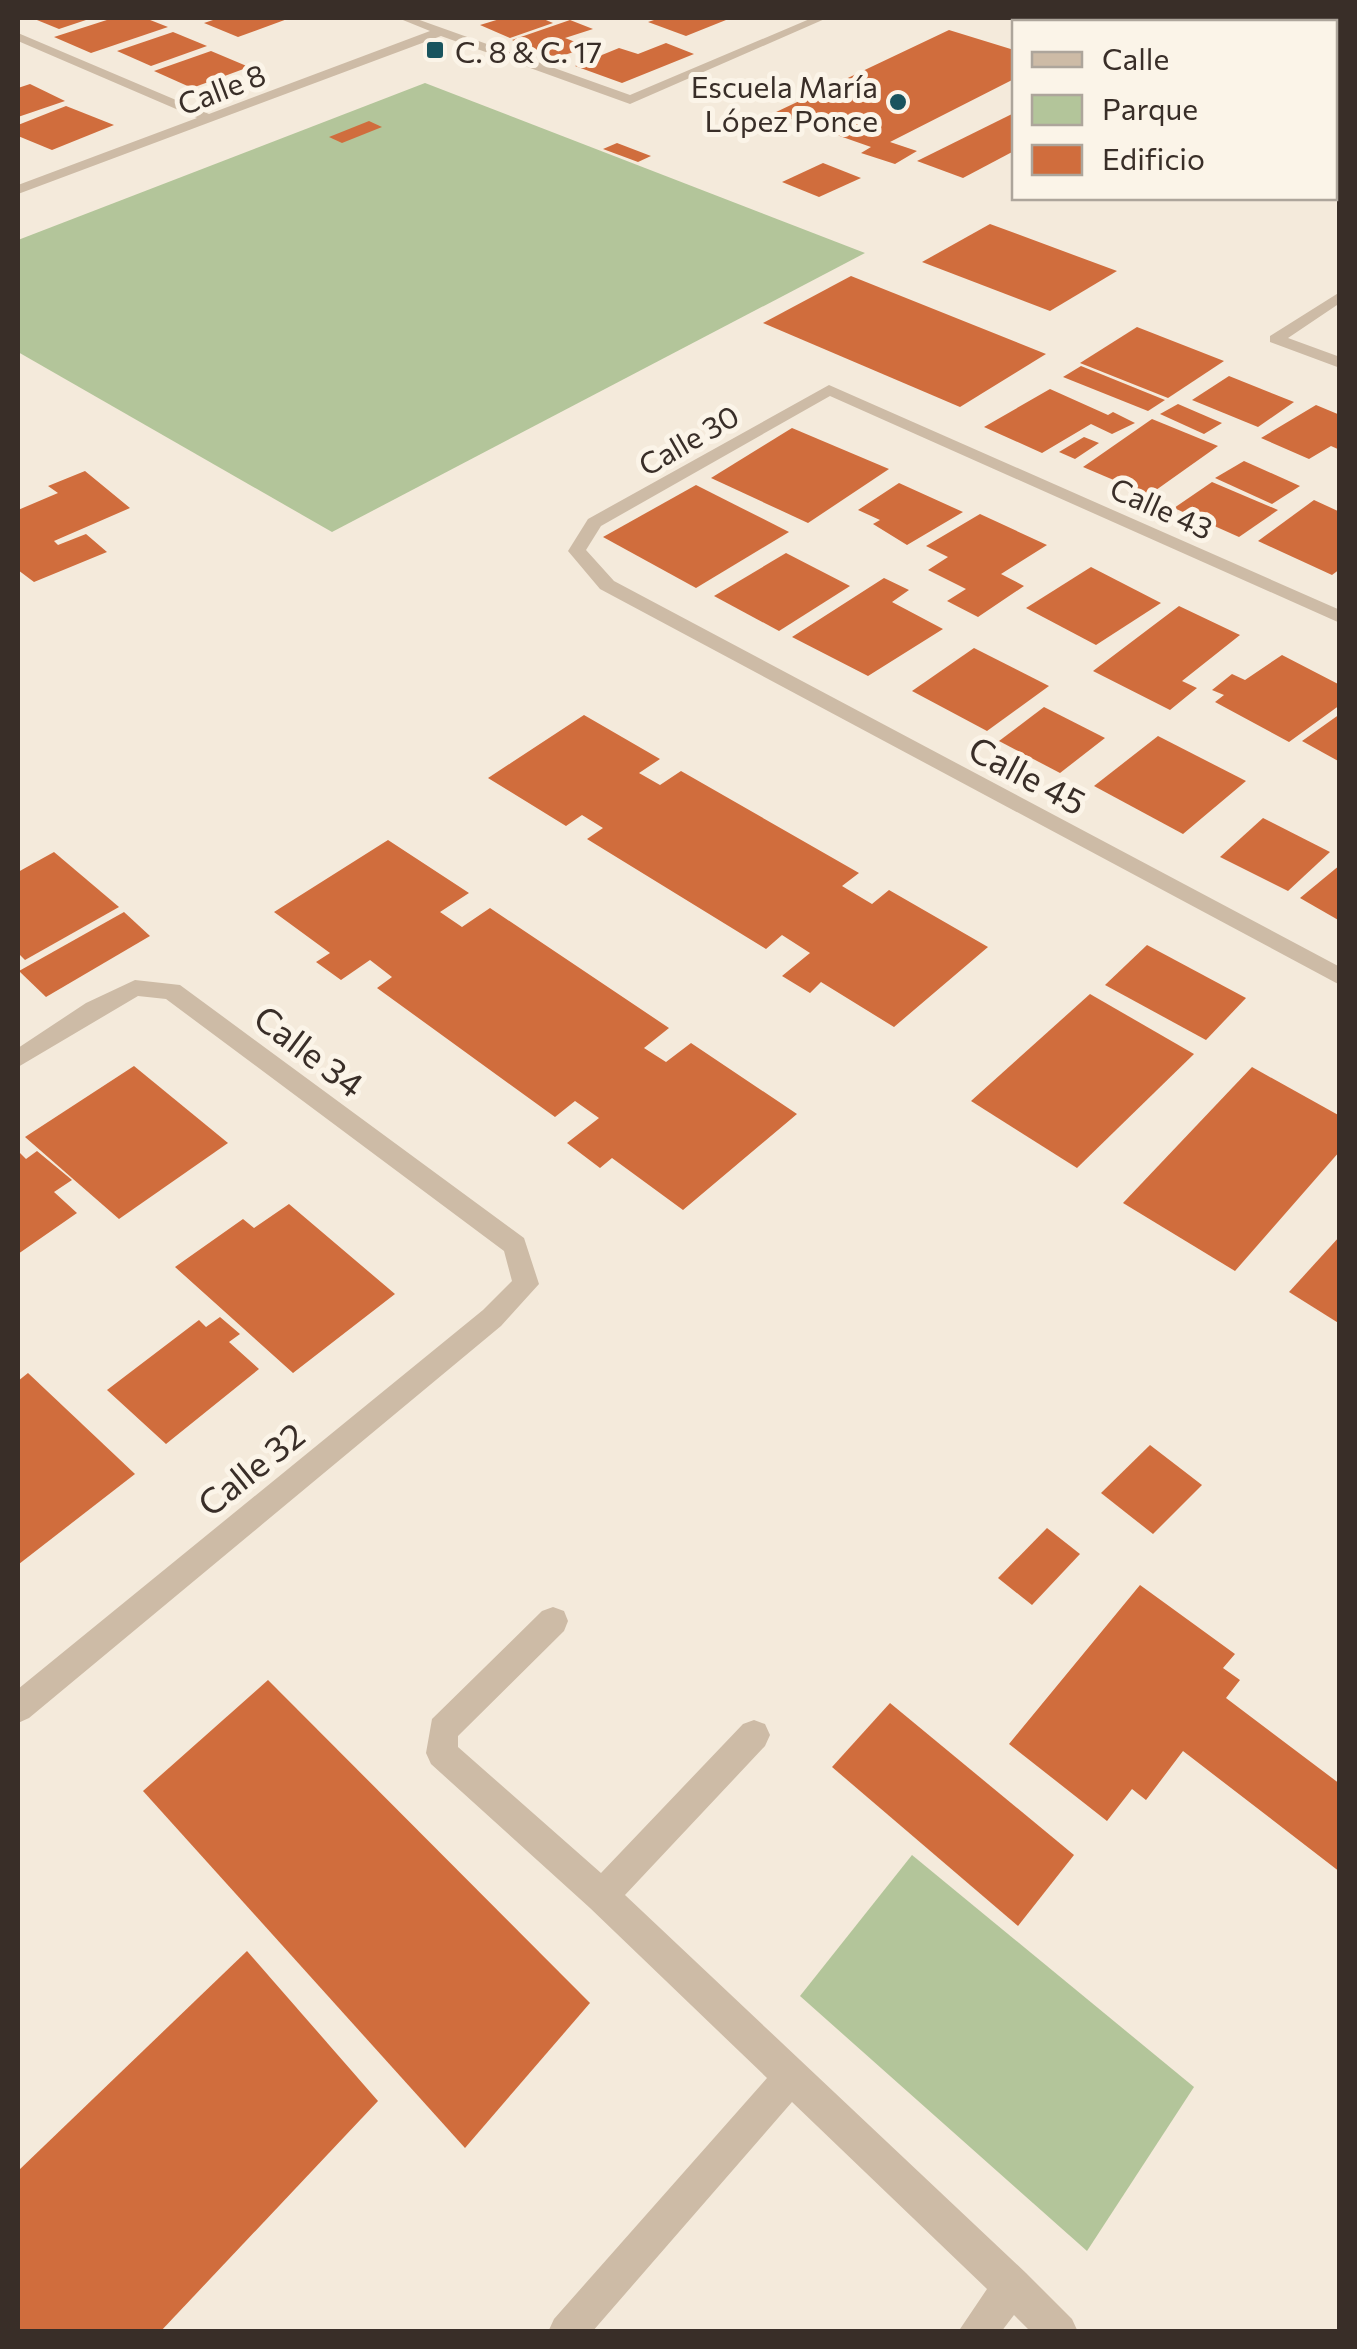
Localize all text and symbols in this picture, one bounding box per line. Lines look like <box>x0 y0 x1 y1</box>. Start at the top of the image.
legend <box>1012 20 1337 200</box>
place label: C. 8 & C. 17 <box>455 32 602 69</box>
marker: C. 8 & C. 17 <box>424 39 446 61</box>
text: Calle <box>1102 39 1169 76</box>
street label: Calle 8 <box>172 54 270 122</box>
place label: Escuela María López Ponce <box>691 67 878 138</box>
text: Parque <box>1102 89 1198 126</box>
marker: Escuela María López Ponce <box>887 91 909 113</box>
text: Edificio <box>1102 139 1205 176</box>
street label: Calle 30 <box>631 396 745 482</box>
street label: Calle 43 <box>1105 468 1219 546</box>
street label: Calle 45 <box>962 725 1094 823</box>
street label: Calle 34 <box>247 995 373 1105</box>
street label: Calle 32 <box>188 1412 312 1524</box>

